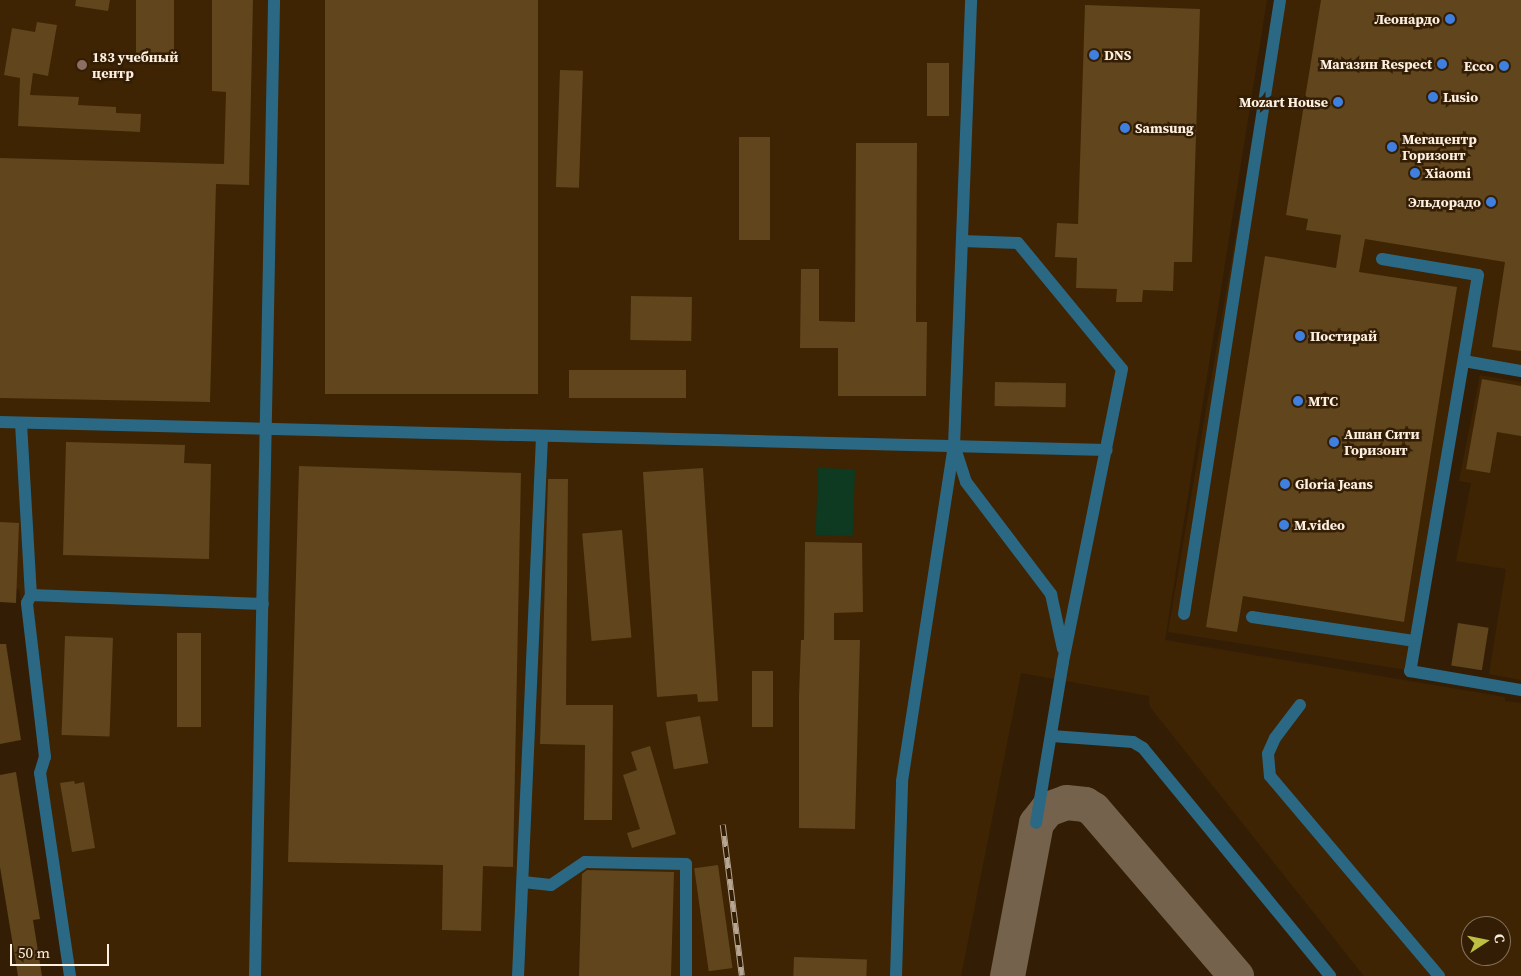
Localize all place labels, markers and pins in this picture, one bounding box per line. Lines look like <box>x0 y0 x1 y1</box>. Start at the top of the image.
place label: Леонардо <box>1374 11 1440 27</box>
marker: Леонардо <box>1444 13 1456 25</box>
place label: DNS <box>1104 47 1131 63</box>
place label: 183 учебный центр <box>92 49 178 82</box>
marker: DNS <box>1088 49 1100 61</box>
place label: Магазин Respect <box>1320 56 1432 72</box>
marker: Магазин Respect <box>1436 58 1448 70</box>
place label: Ecco <box>1464 58 1494 74</box>
marker: 183 учебный центр <box>76 59 88 71</box>
marker: Ecco <box>1498 60 1510 72</box>
place label: Lusio <box>1443 89 1478 105</box>
marker: Lusio <box>1427 91 1439 103</box>
place label: Mozart House <box>1239 94 1328 110</box>
marker: Mozart House <box>1332 96 1344 108</box>
place label: Samsung <box>1135 120 1194 136</box>
marker: Samsung <box>1119 122 1131 134</box>
place label: Мегацентр Горизонт <box>1402 131 1477 164</box>
marker: Мегацентр Горизонт <box>1386 141 1398 153</box>
place label: Xiaomi <box>1425 165 1471 181</box>
marker: Xiaomi <box>1409 167 1421 179</box>
place label: Эльдорадо <box>1408 194 1481 210</box>
marker: Эльдорадо <box>1485 196 1497 208</box>
place label: Постирай <box>1310 328 1377 344</box>
marker: Постирай <box>1294 330 1306 342</box>
place label: МТС <box>1308 393 1338 409</box>
marker: МТС <box>1292 395 1304 407</box>
place label: Ашан Сити Горизонт <box>1344 426 1420 458</box>
marker: Ашан Сити Горизонт <box>1328 436 1340 448</box>
place label: Gloria Jeans <box>1295 476 1373 492</box>
marker: Gloria Jeans <box>1279 478 1291 490</box>
place label: M.video <box>1294 517 1345 533</box>
marker: M.video <box>1278 519 1290 531</box>

